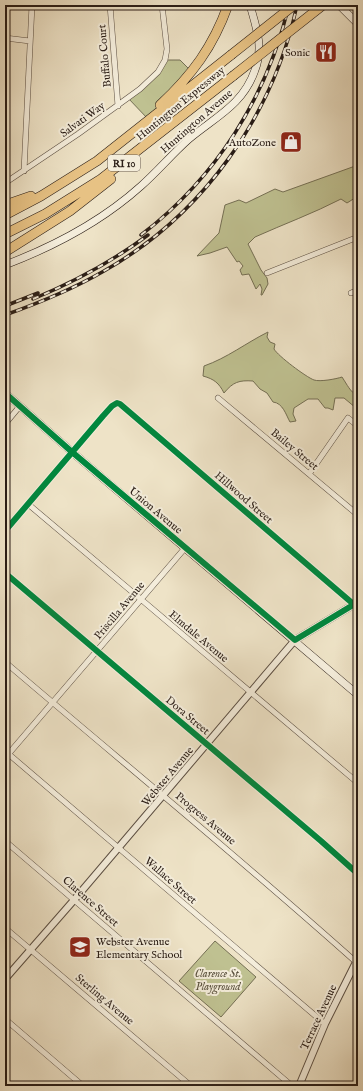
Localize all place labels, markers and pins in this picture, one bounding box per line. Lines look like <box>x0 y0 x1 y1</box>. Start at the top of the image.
restaurant icon: Sonic <box>313 39 339 65</box>
place label: Sonic <box>285 46 310 60</box>
shop icon: AutoZone <box>278 129 304 155</box>
place label: AutoZone <box>228 136 276 150</box>
school or university icon: Webster Avenue Elementary School <box>67 934 93 960</box>
place label: Webster Avenue Elementary School <box>96 935 182 962</box>

